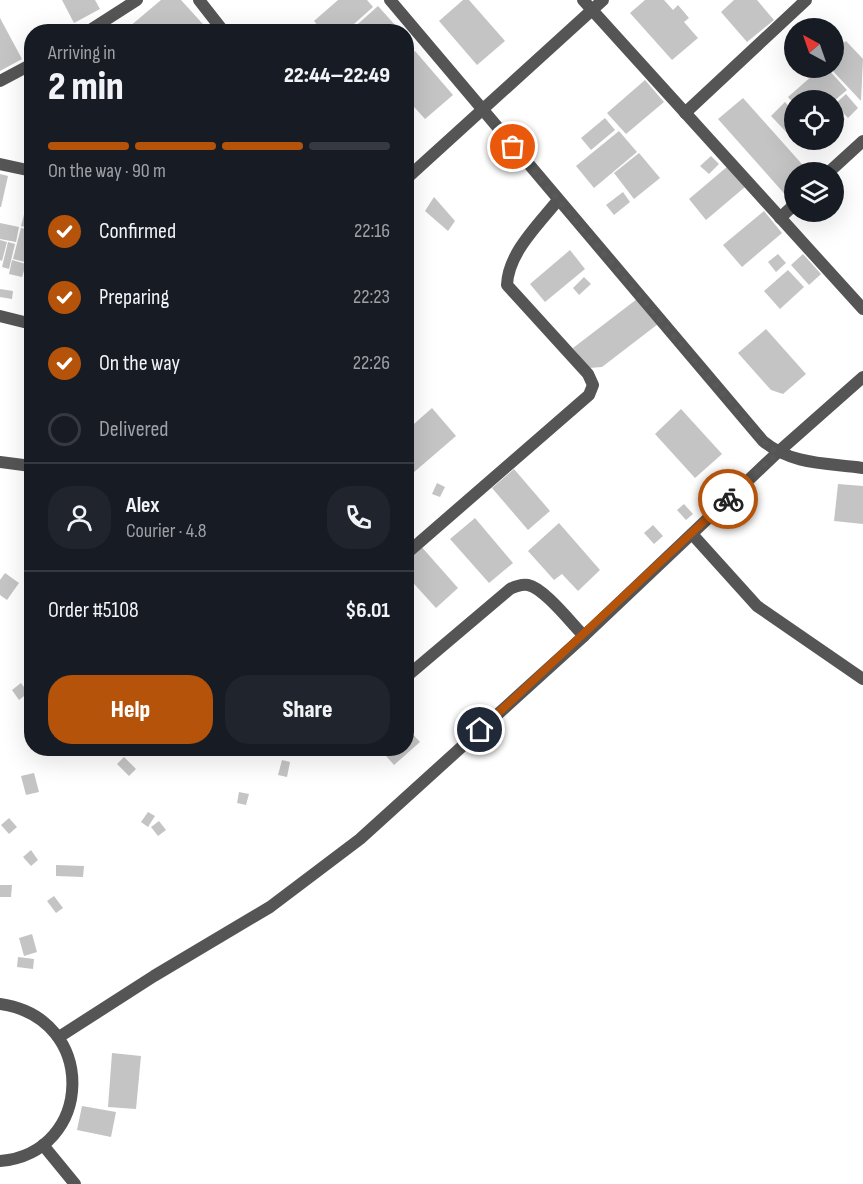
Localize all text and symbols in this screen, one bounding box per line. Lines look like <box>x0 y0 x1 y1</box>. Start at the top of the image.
north arrow <box>784 18 844 78</box>
map controls <box>784 18 844 222</box>
text: Arriving in <box>48 41 116 65</box>
text: 22:44–22:49 <box>284 62 390 89</box>
text: 2 min <box>48 64 124 111</box>
button: locate <box>784 90 844 150</box>
pin <box>487 121 538 172</box>
icon: bag <box>496 130 529 163</box>
text: On the way · 90 m <box>48 159 166 183</box>
button: layers <box>784 162 844 222</box>
icon: check <box>48 215 81 248</box>
text: Confirmed <box>99 218 176 245</box>
text: 22:16 <box>354 219 390 243</box>
icon: check <box>48 281 81 314</box>
text: Preparing <box>99 284 169 311</box>
text: 22:23 <box>353 285 390 309</box>
icon: check <box>48 347 81 380</box>
text: On the way <box>99 350 180 377</box>
text: 22:26 <box>353 351 390 375</box>
text: Delivered <box>99 416 168 443</box>
courier <box>698 469 758 529</box>
icon: bike <box>712 483 745 516</box>
button: person <box>48 486 111 549</box>
button: phone <box>327 486 390 549</box>
text: Alex <box>126 492 159 519</box>
text: Courier · 4.8 <box>126 519 207 543</box>
text: Order #5108 <box>48 597 139 624</box>
text: $6.01 <box>345 597 390 624</box>
button: Help <box>48 675 213 744</box>
button: Share <box>225 675 390 744</box>
pin <box>454 704 505 755</box>
icon: home <box>463 713 496 746</box>

